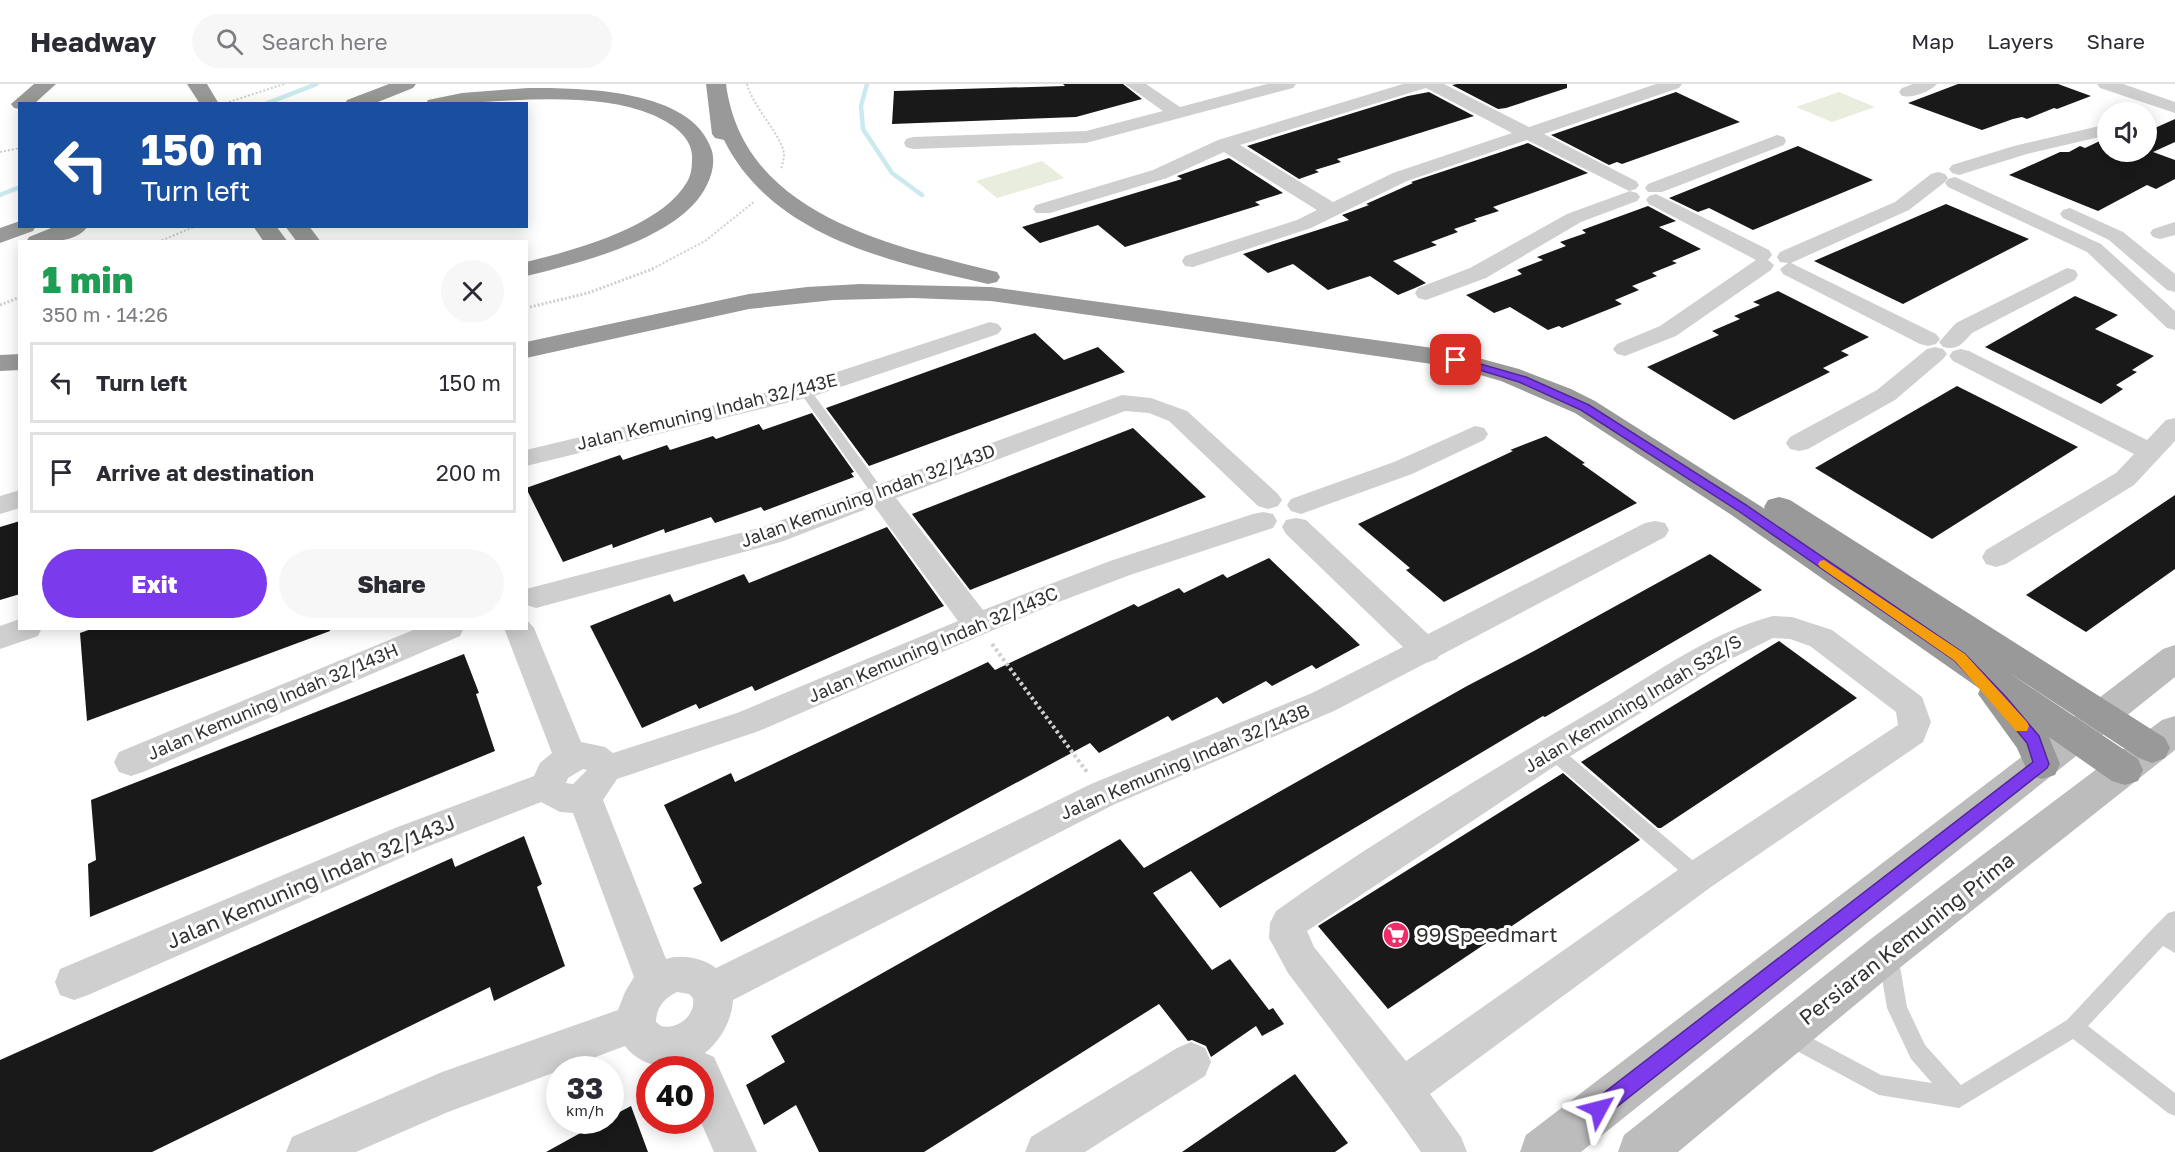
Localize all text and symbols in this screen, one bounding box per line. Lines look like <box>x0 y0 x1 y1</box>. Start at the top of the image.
search box <box>192 14 612 68</box>
text: Headway <box>30 25 156 58</box>
icon: search <box>213 25 246 58</box>
text: Search here <box>261 28 387 55</box>
text: Map <box>1911 28 1954 54</box>
text: Layers <box>1987 28 2054 54</box>
text: Share <box>2087 28 2145 54</box>
map controls <box>2097 102 2157 162</box>
button: sound <box>2097 102 2157 162</box>
text: 150 m <box>141 124 263 174</box>
icon: left <box>42 126 120 204</box>
text: Turn left <box>141 175 250 207</box>
text: 1 min <box>42 258 133 301</box>
button: close <box>441 260 504 323</box>
text: 350 m · 14:26 <box>42 302 168 326</box>
pin <box>1430 334 1481 385</box>
icon: arrive <box>1439 343 1472 376</box>
icon: left <box>45 366 78 399</box>
street label: Jalan Kemuning Indah 32/143E <box>574 368 839 454</box>
text: Turn left <box>96 369 187 396</box>
text: 150 m <box>439 369 501 396</box>
street label: Jalan Kemuning Indah 32/143D <box>737 439 998 551</box>
icon: arrive <box>45 456 78 489</box>
text: Arrive at destination <box>96 459 314 486</box>
text: 200 m <box>436 459 501 486</box>
button: Exit <box>42 549 267 618</box>
button: Share <box>279 549 504 618</box>
street label: Jalan Kemuning Indah 32/143C <box>804 581 1061 707</box>
street label: Jalan Kemuning Indah S32/S <box>1520 629 1745 777</box>
street label: Jalan Kemuning Indah 32/143H <box>144 638 401 764</box>
street label: Jalan Kemuning Indah 32/143B <box>1057 698 1313 824</box>
street label: Jalan Kemuning Indah 32/143J <box>162 808 459 954</box>
street label: Persiaran Kemuning Prima <box>1794 846 2019 1030</box>
supermarket icon: 99 Speedmart <box>1381 920 1411 950</box>
place label: 99 Speedmart <box>1416 921 1558 947</box>
speed limit sign: 40 <box>636 1056 714 1134</box>
text: 33 <box>567 1070 603 1106</box>
position arrow <box>1567 1077 1631 1141</box>
text: km/h <box>566 1101 604 1119</box>

